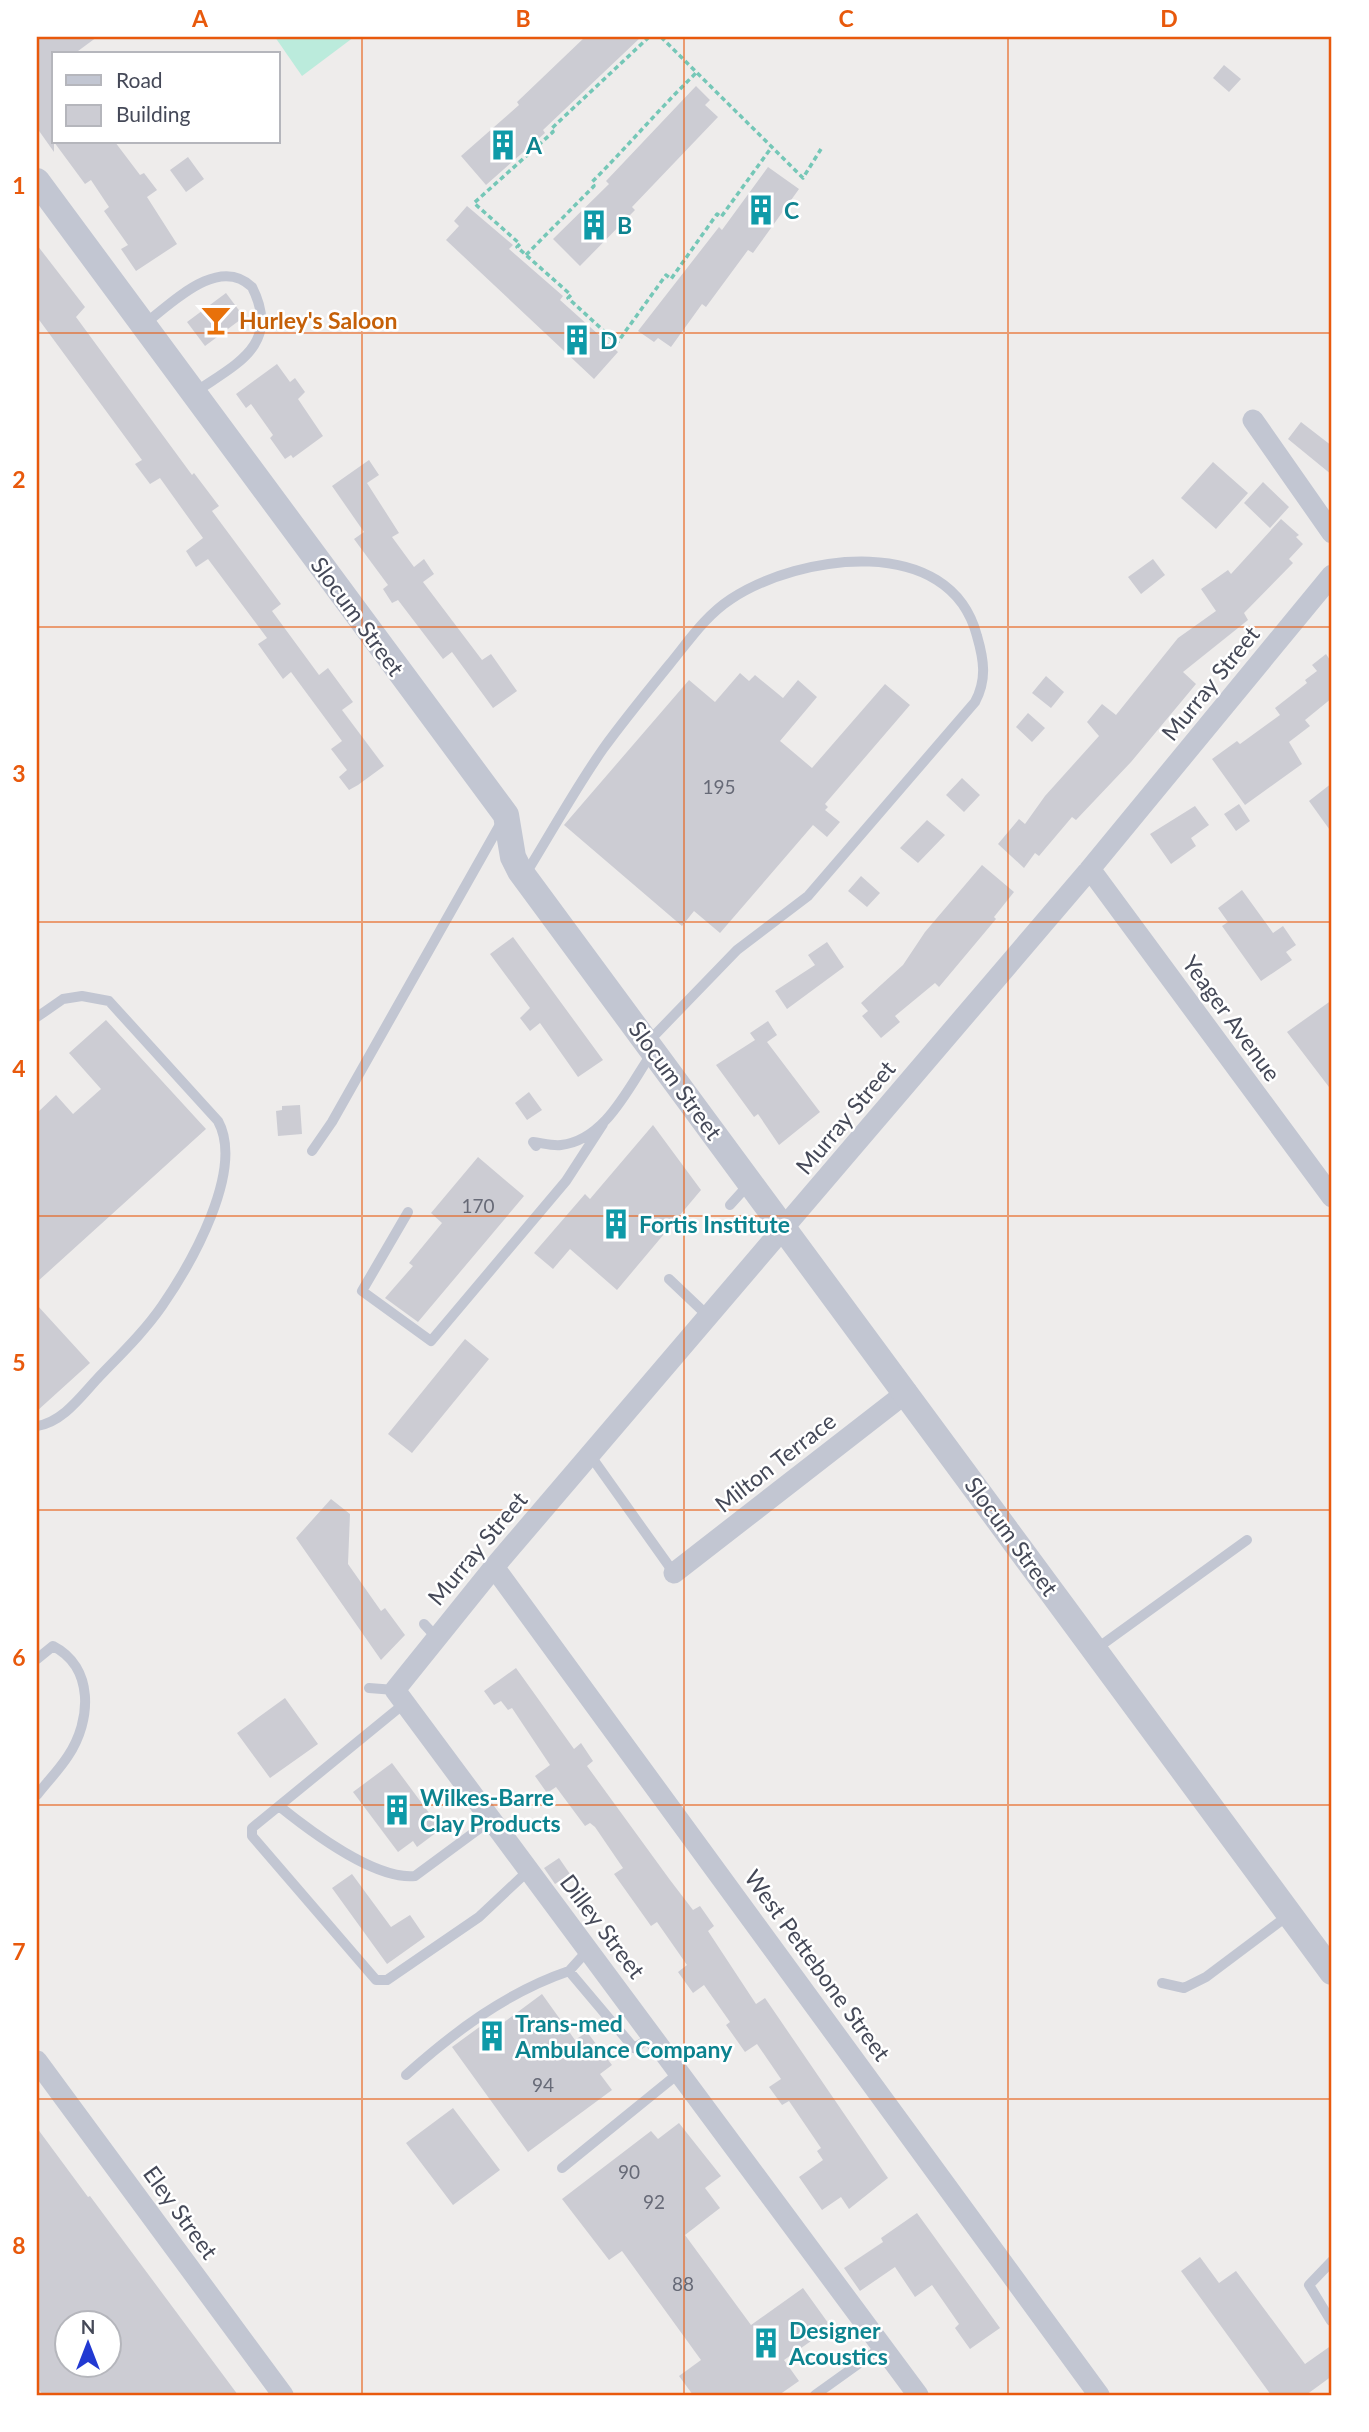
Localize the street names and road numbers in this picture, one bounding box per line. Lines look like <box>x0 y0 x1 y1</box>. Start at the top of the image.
street label: Slocum Street <box>306 551 411 681</box>
street label: Murray Street <box>1155 619 1265 746</box>
street label: Yeager Avenue <box>1177 950 1287 1086</box>
street label: Slocum Street <box>624 1015 729 1145</box>
street label: Murray Street <box>789 1054 901 1179</box>
street label: Milton Terrace <box>709 1406 841 1518</box>
street label: Slocum Street <box>960 1471 1065 1601</box>
street label: Murray Street <box>421 1485 533 1610</box>
street label: West Pettebone Street <box>739 1864 897 2067</box>
street label: Dilley Street <box>555 1868 652 1984</box>
street label: Eley Street <box>138 2160 225 2265</box>

